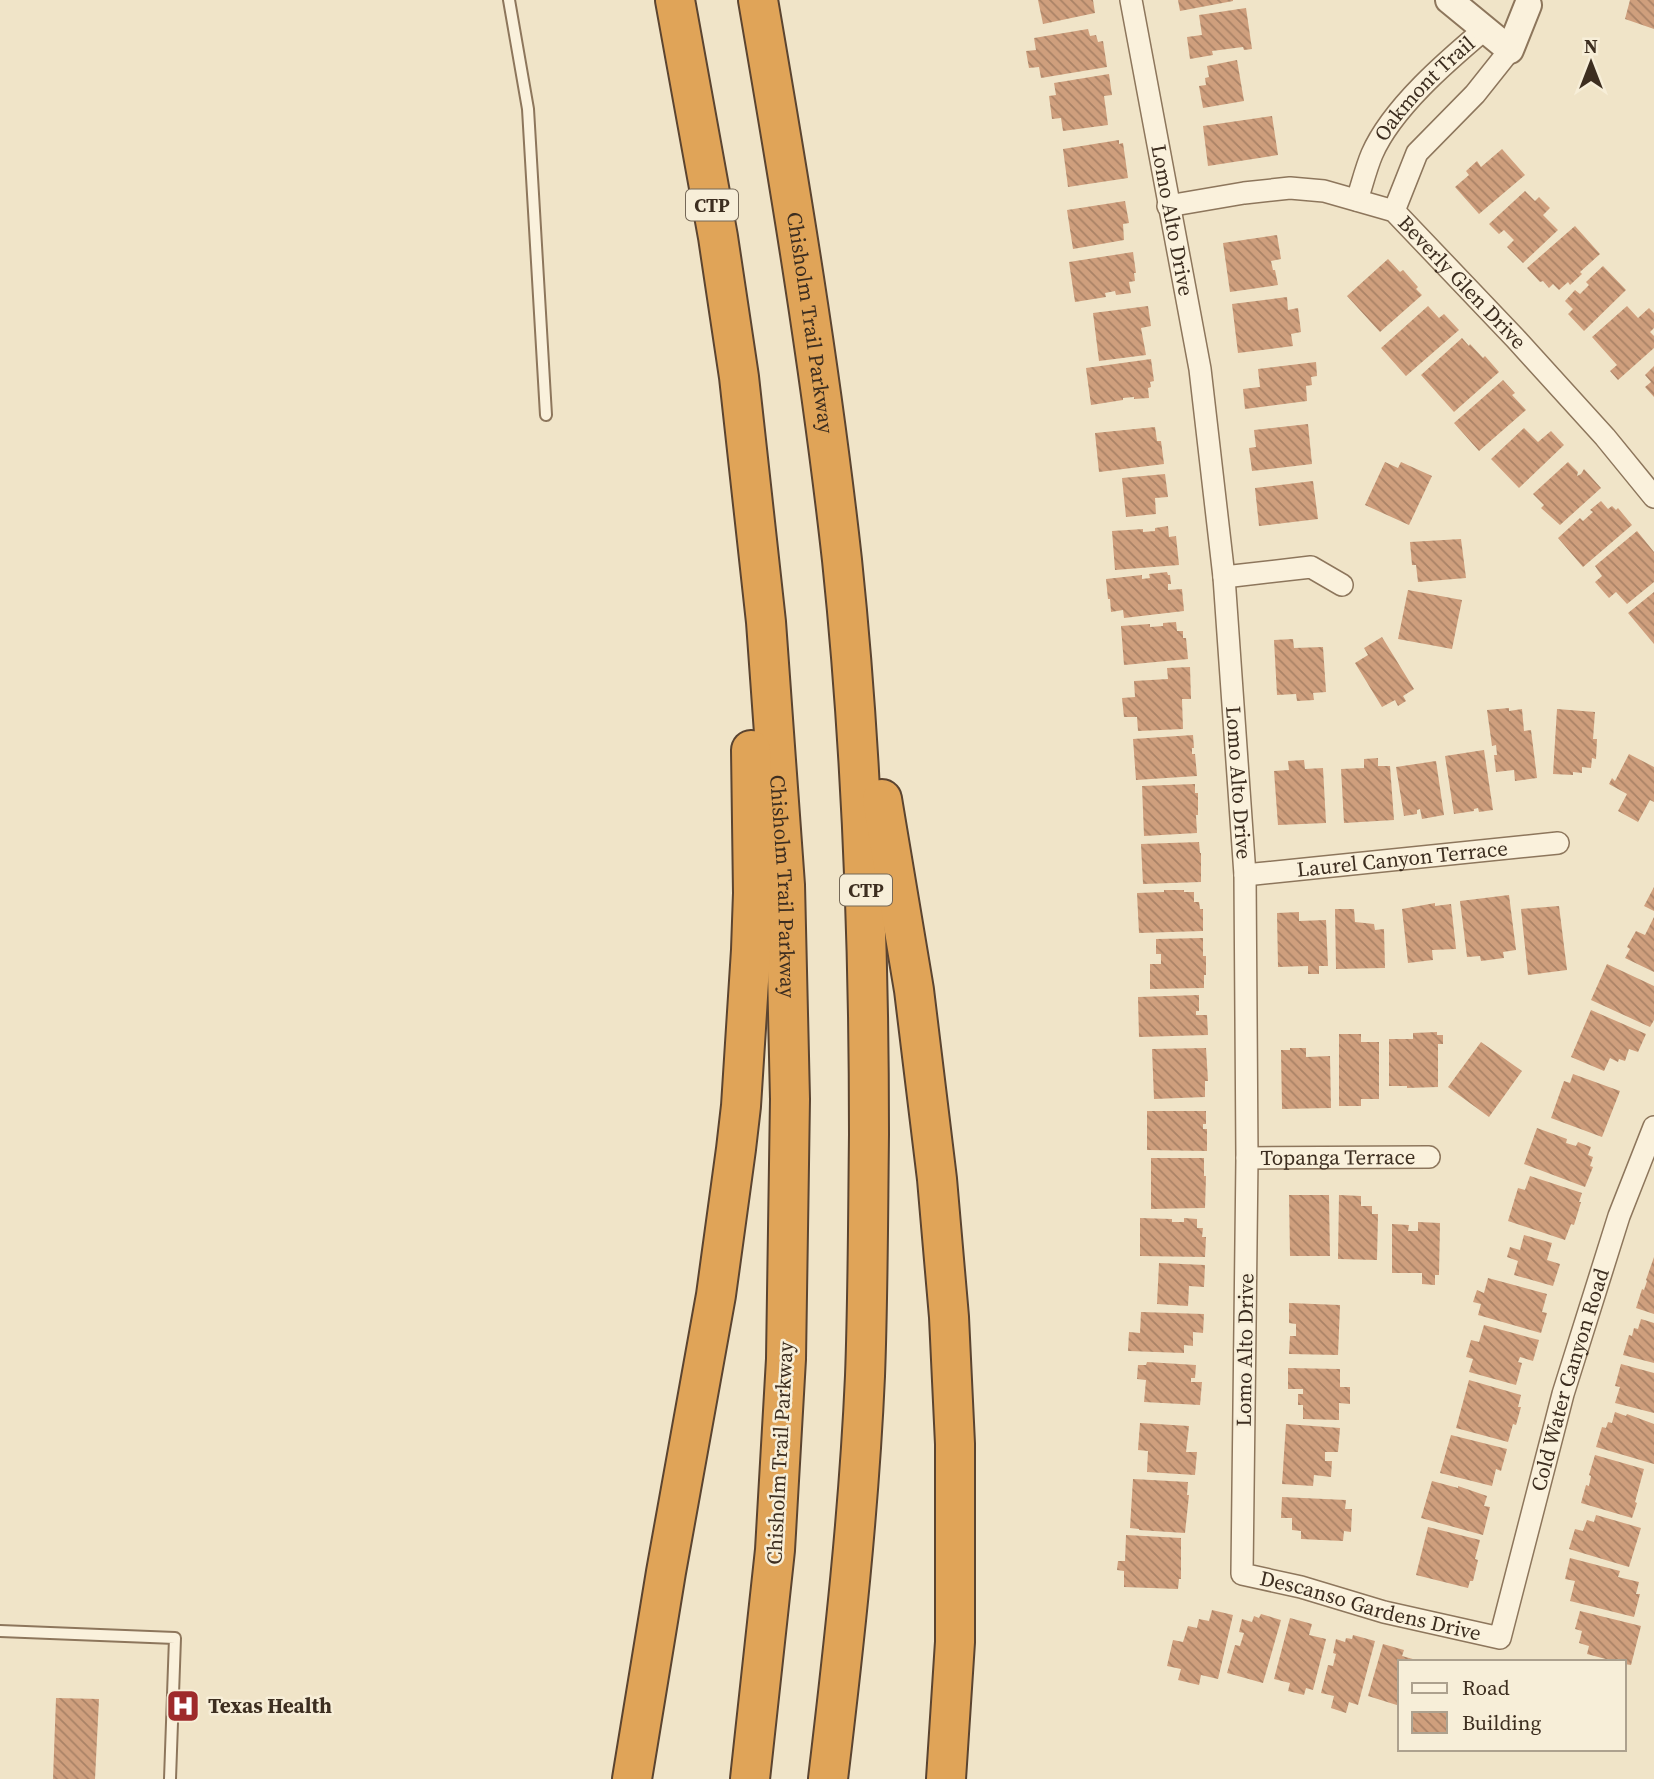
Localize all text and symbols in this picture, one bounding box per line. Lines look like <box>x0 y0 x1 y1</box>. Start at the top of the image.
north arrow <box>1556 28 1626 98</box>
street label: Oakmont Trail <box>1367 29 1481 147</box>
text: N <box>1584 33 1598 59</box>
street label: Lomo Alto Drive <box>1144 142 1201 298</box>
road number: CTP <box>686 190 738 220</box>
street label: Beverly Glen Drive <box>1392 209 1533 355</box>
street label: Chisholm Trail Parkway <box>780 210 841 436</box>
street label: Lomo Alto Drive <box>1219 705 1259 860</box>
street label: Chisholm Trail Parkway <box>763 774 803 999</box>
street label: Laurel Canyon Terrace <box>1295 833 1509 884</box>
road number: CTP <box>840 874 892 906</box>
street label: Topanga Terrace <box>1260 1142 1416 1172</box>
street label: Cold Water Canyon Road <box>1523 1265 1616 1494</box>
street label: Lomo Alto Drive <box>1229 1273 1260 1427</box>
street label: Chisholm Trail Parkway <box>759 1340 800 1565</box>
street label: Descanso Gardens Drive <box>1257 1563 1484 1647</box>
legend <box>1398 1660 1626 1751</box>
text: Road <box>1462 1673 1510 1702</box>
hospital icon: Texas Health <box>164 1687 202 1725</box>
place label: Texas Health <box>208 1691 332 1720</box>
text: Building <box>1462 1708 1541 1737</box>

